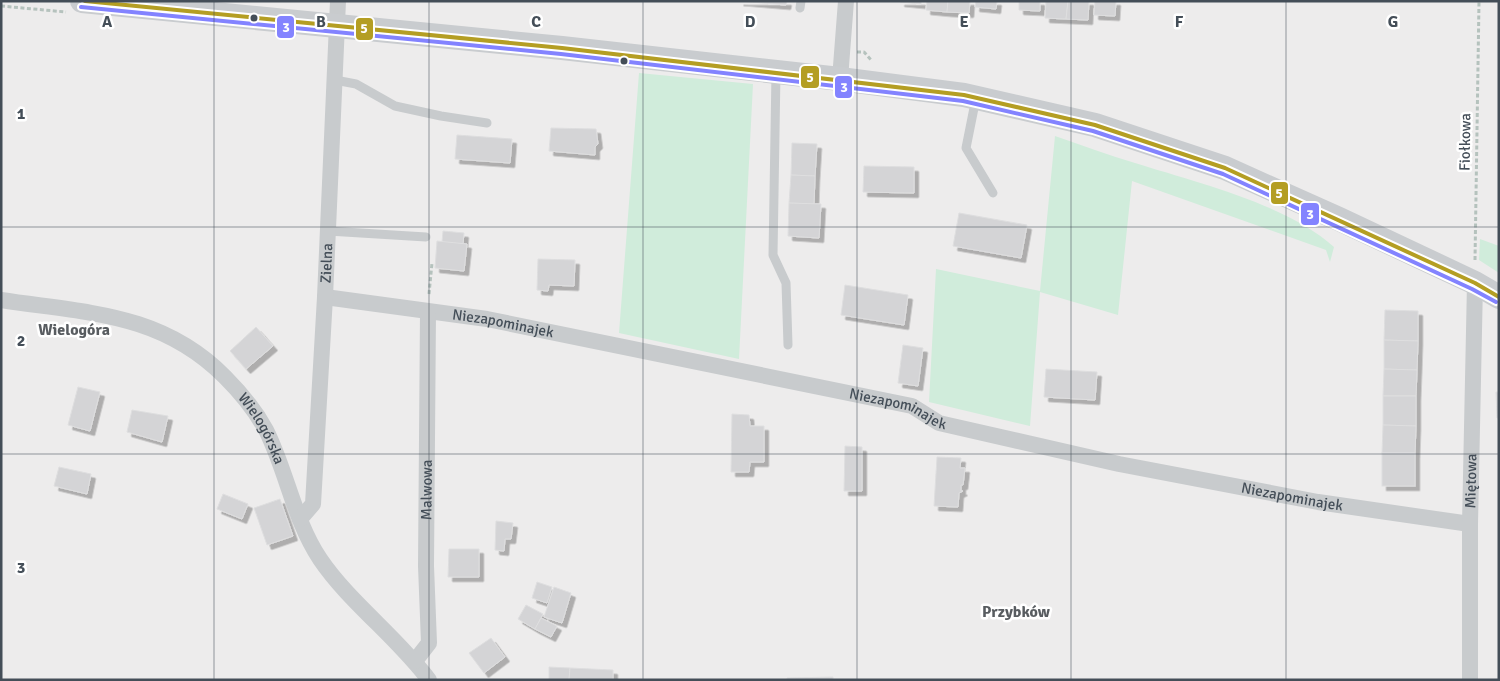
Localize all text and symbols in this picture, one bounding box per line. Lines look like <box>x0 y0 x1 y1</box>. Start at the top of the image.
text: A <box>102 12 113 32</box>
text: B <box>316 12 326 32</box>
text: C <box>531 12 541 32</box>
text: D <box>745 12 756 32</box>
text: E <box>959 12 969 32</box>
text: F <box>1175 12 1184 32</box>
text: G <box>1388 12 1398 32</box>
unlabelled marker <box>249 13 259 23</box>
line badge: 3 <box>276 15 295 39</box>
line badge: 5 <box>355 17 374 41</box>
text: 3 <box>282 19 290 36</box>
text: 5 <box>360 20 368 37</box>
unlabelled marker <box>619 56 629 66</box>
line badge: 5 <box>800 65 820 89</box>
text: 5 <box>806 69 814 86</box>
line badge: 3 <box>834 75 853 99</box>
text: 3 <box>840 79 848 96</box>
text: 1 <box>17 104 26 124</box>
street label: Fiołkowa <box>1455 113 1475 171</box>
line badge: 5 <box>1270 181 1289 205</box>
text: 5 <box>1275 185 1283 202</box>
line badge: 3 <box>1300 202 1320 226</box>
text: 3 <box>1306 206 1314 223</box>
street label: Zielna <box>317 243 336 284</box>
street label: Niezapominajek <box>451 305 556 342</box>
district label: Wielogóra <box>38 320 110 340</box>
text: 2 <box>17 331 25 351</box>
street label: Niezapominajek <box>848 384 949 433</box>
street label: Wielogórska <box>234 389 288 467</box>
street label: Miętowa <box>1461 453 1480 509</box>
street label: Malwowa <box>417 459 436 520</box>
street label: Niezapominajek <box>1240 479 1345 515</box>
text: 3 <box>17 558 25 578</box>
district label: Przybków <box>982 602 1051 622</box>

